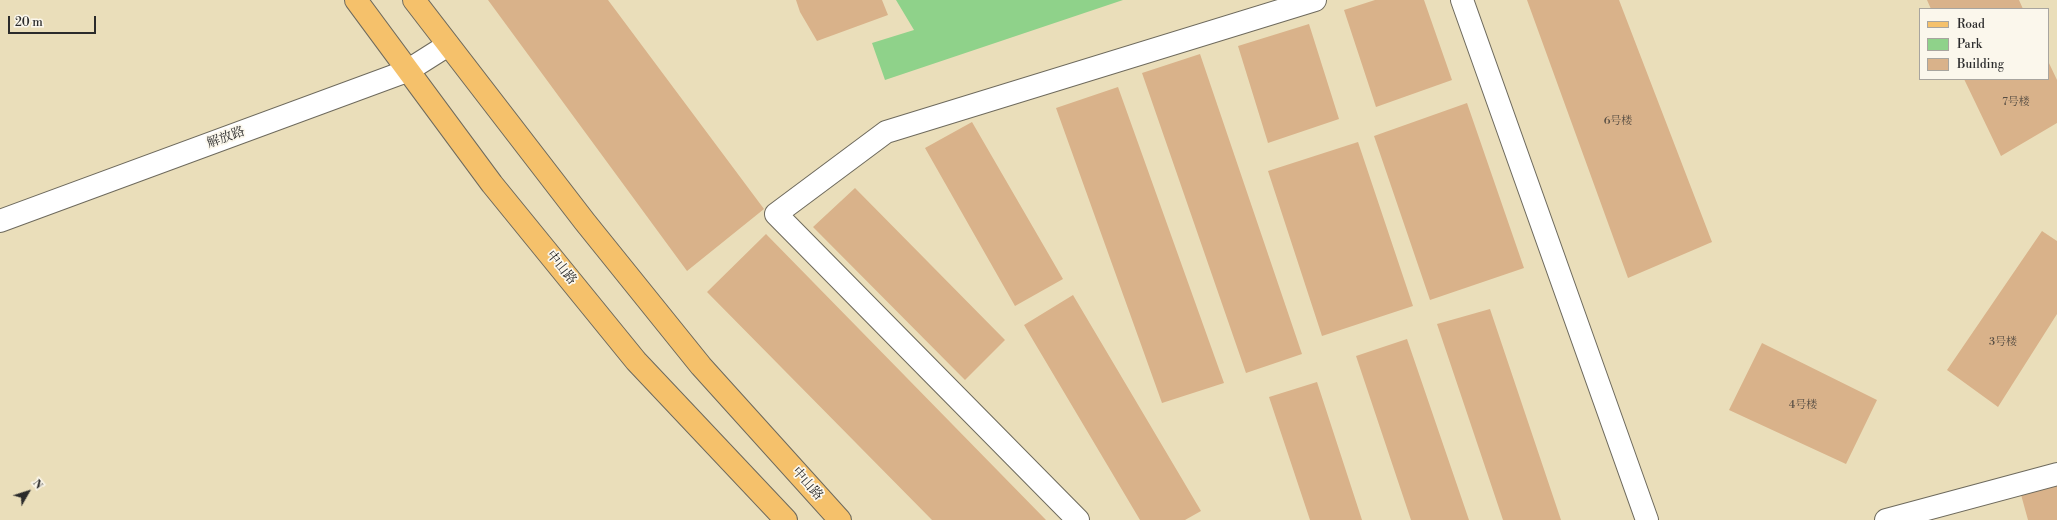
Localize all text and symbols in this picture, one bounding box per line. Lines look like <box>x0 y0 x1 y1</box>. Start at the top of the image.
scale bar <box>10 8 98 34</box>
legend <box>1919 8 2049 80</box>
text: 20 m <box>15 15 43 30</box>
text: Road <box>1957 17 1985 32</box>
text: Park <box>1957 37 1982 52</box>
text: Building <box>1957 57 2004 72</box>
house number: 7号楼 <box>2002 95 2030 109</box>
house number: 6号楼 <box>1604 114 1632 128</box>
street label: 解放路 <box>205 124 247 152</box>
street label: 中山路 <box>543 248 579 288</box>
house number: 3号楼 <box>1989 335 2017 349</box>
house number: 4号楼 <box>1789 398 1817 412</box>
street label: 中山路 <box>788 464 826 504</box>
north arrow <box>8 472 48 512</box>
text: N <box>29 477 45 492</box>

